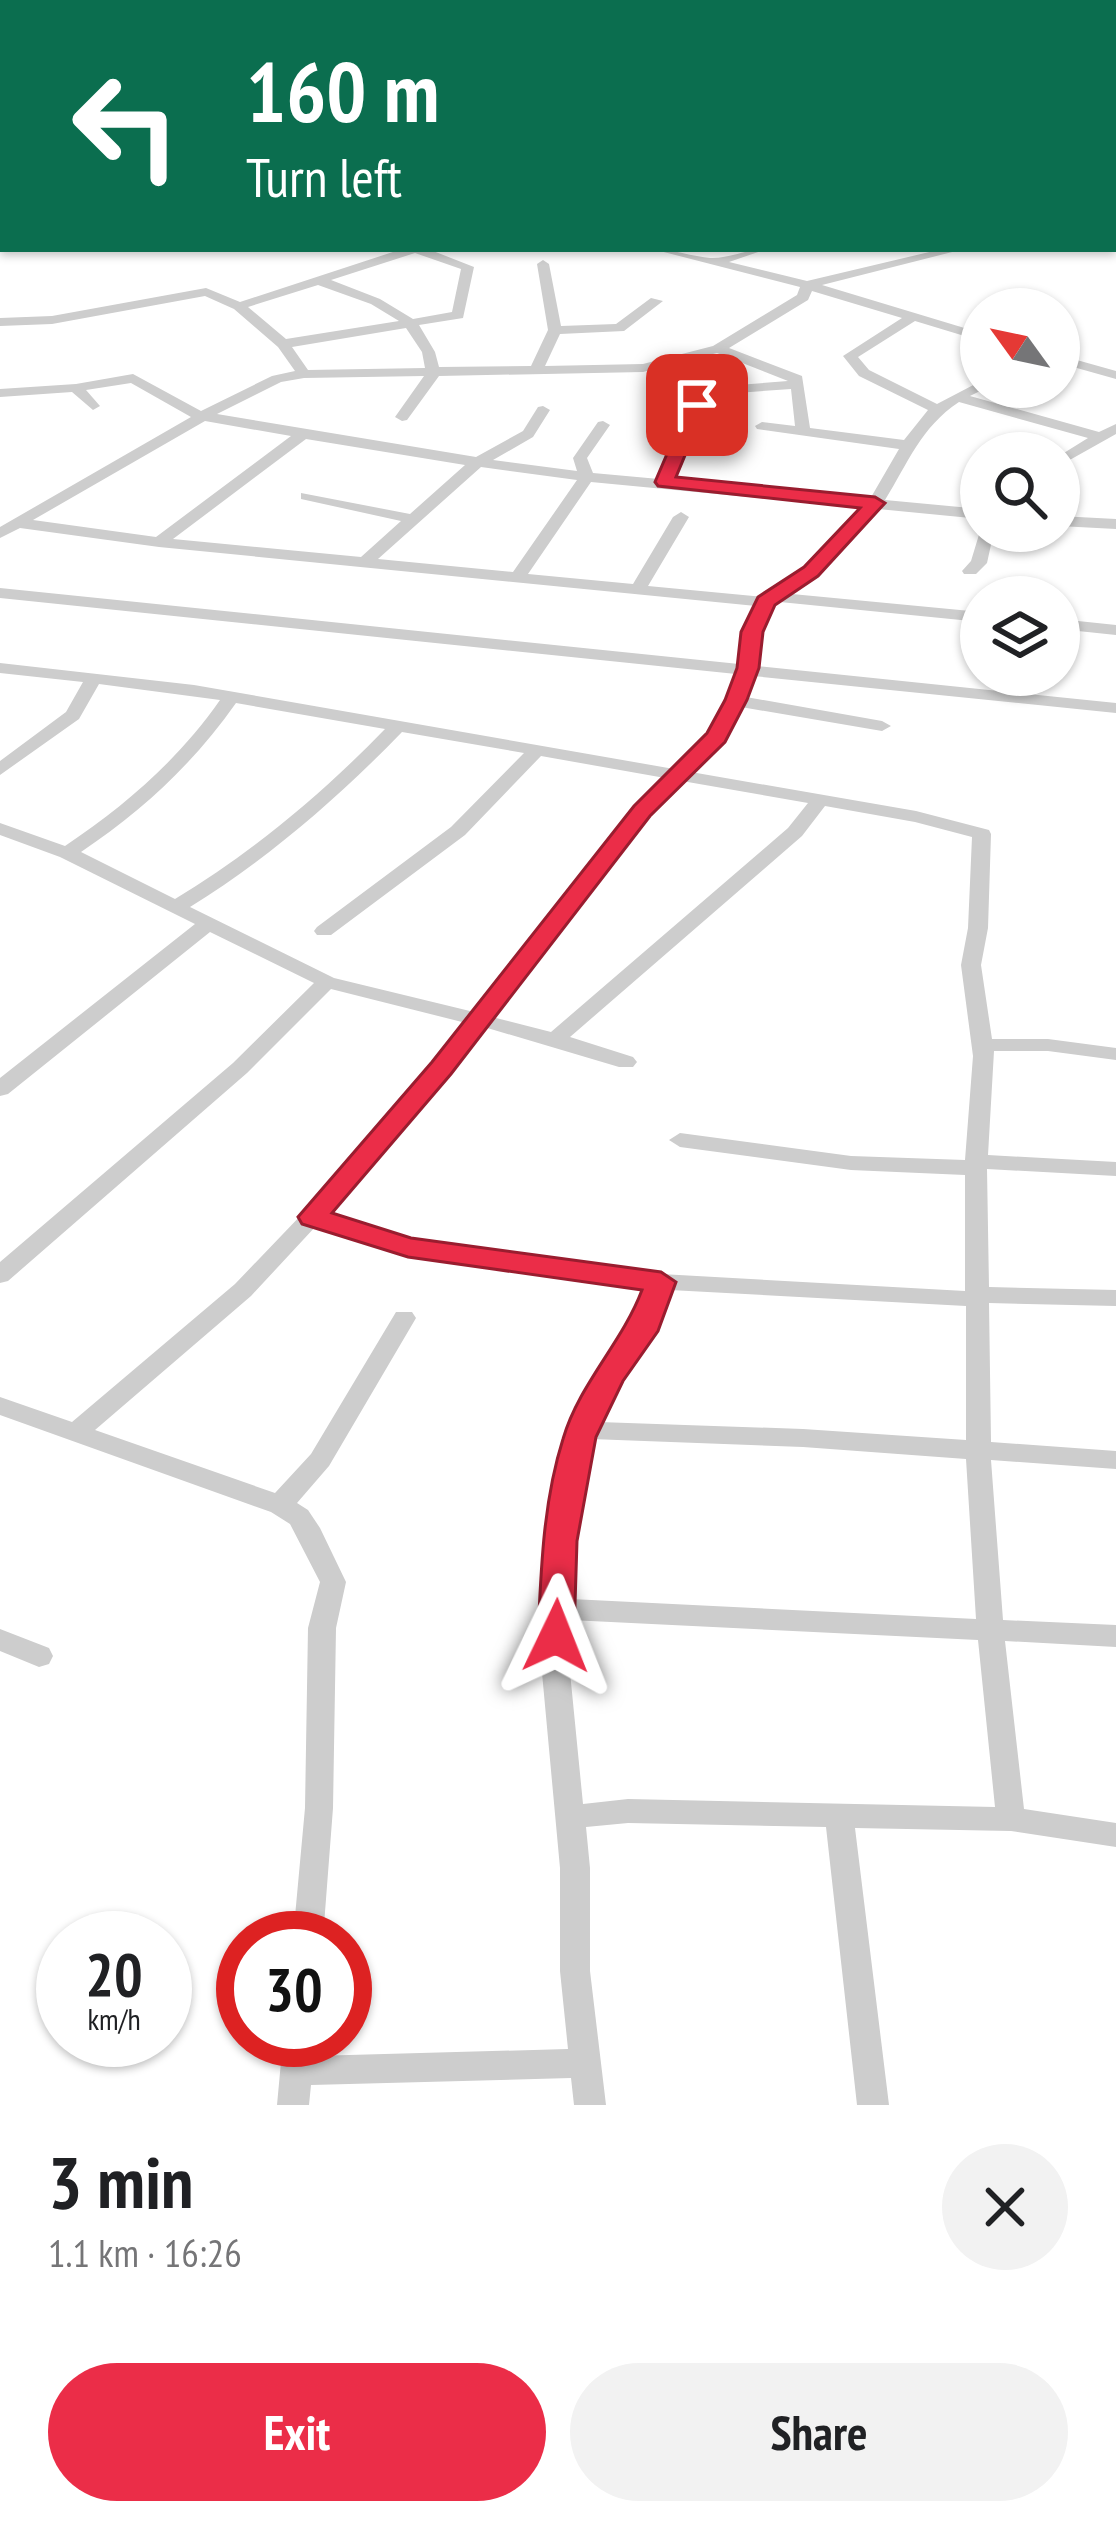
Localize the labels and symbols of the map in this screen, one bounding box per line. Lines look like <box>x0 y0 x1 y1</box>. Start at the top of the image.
north arrow <box>960 288 1080 408</box>
pin <box>646 354 748 456</box>
position arrow <box>493 1573 619 1699</box>
speed limit sign: 30 <box>216 1911 372 2067</box>

